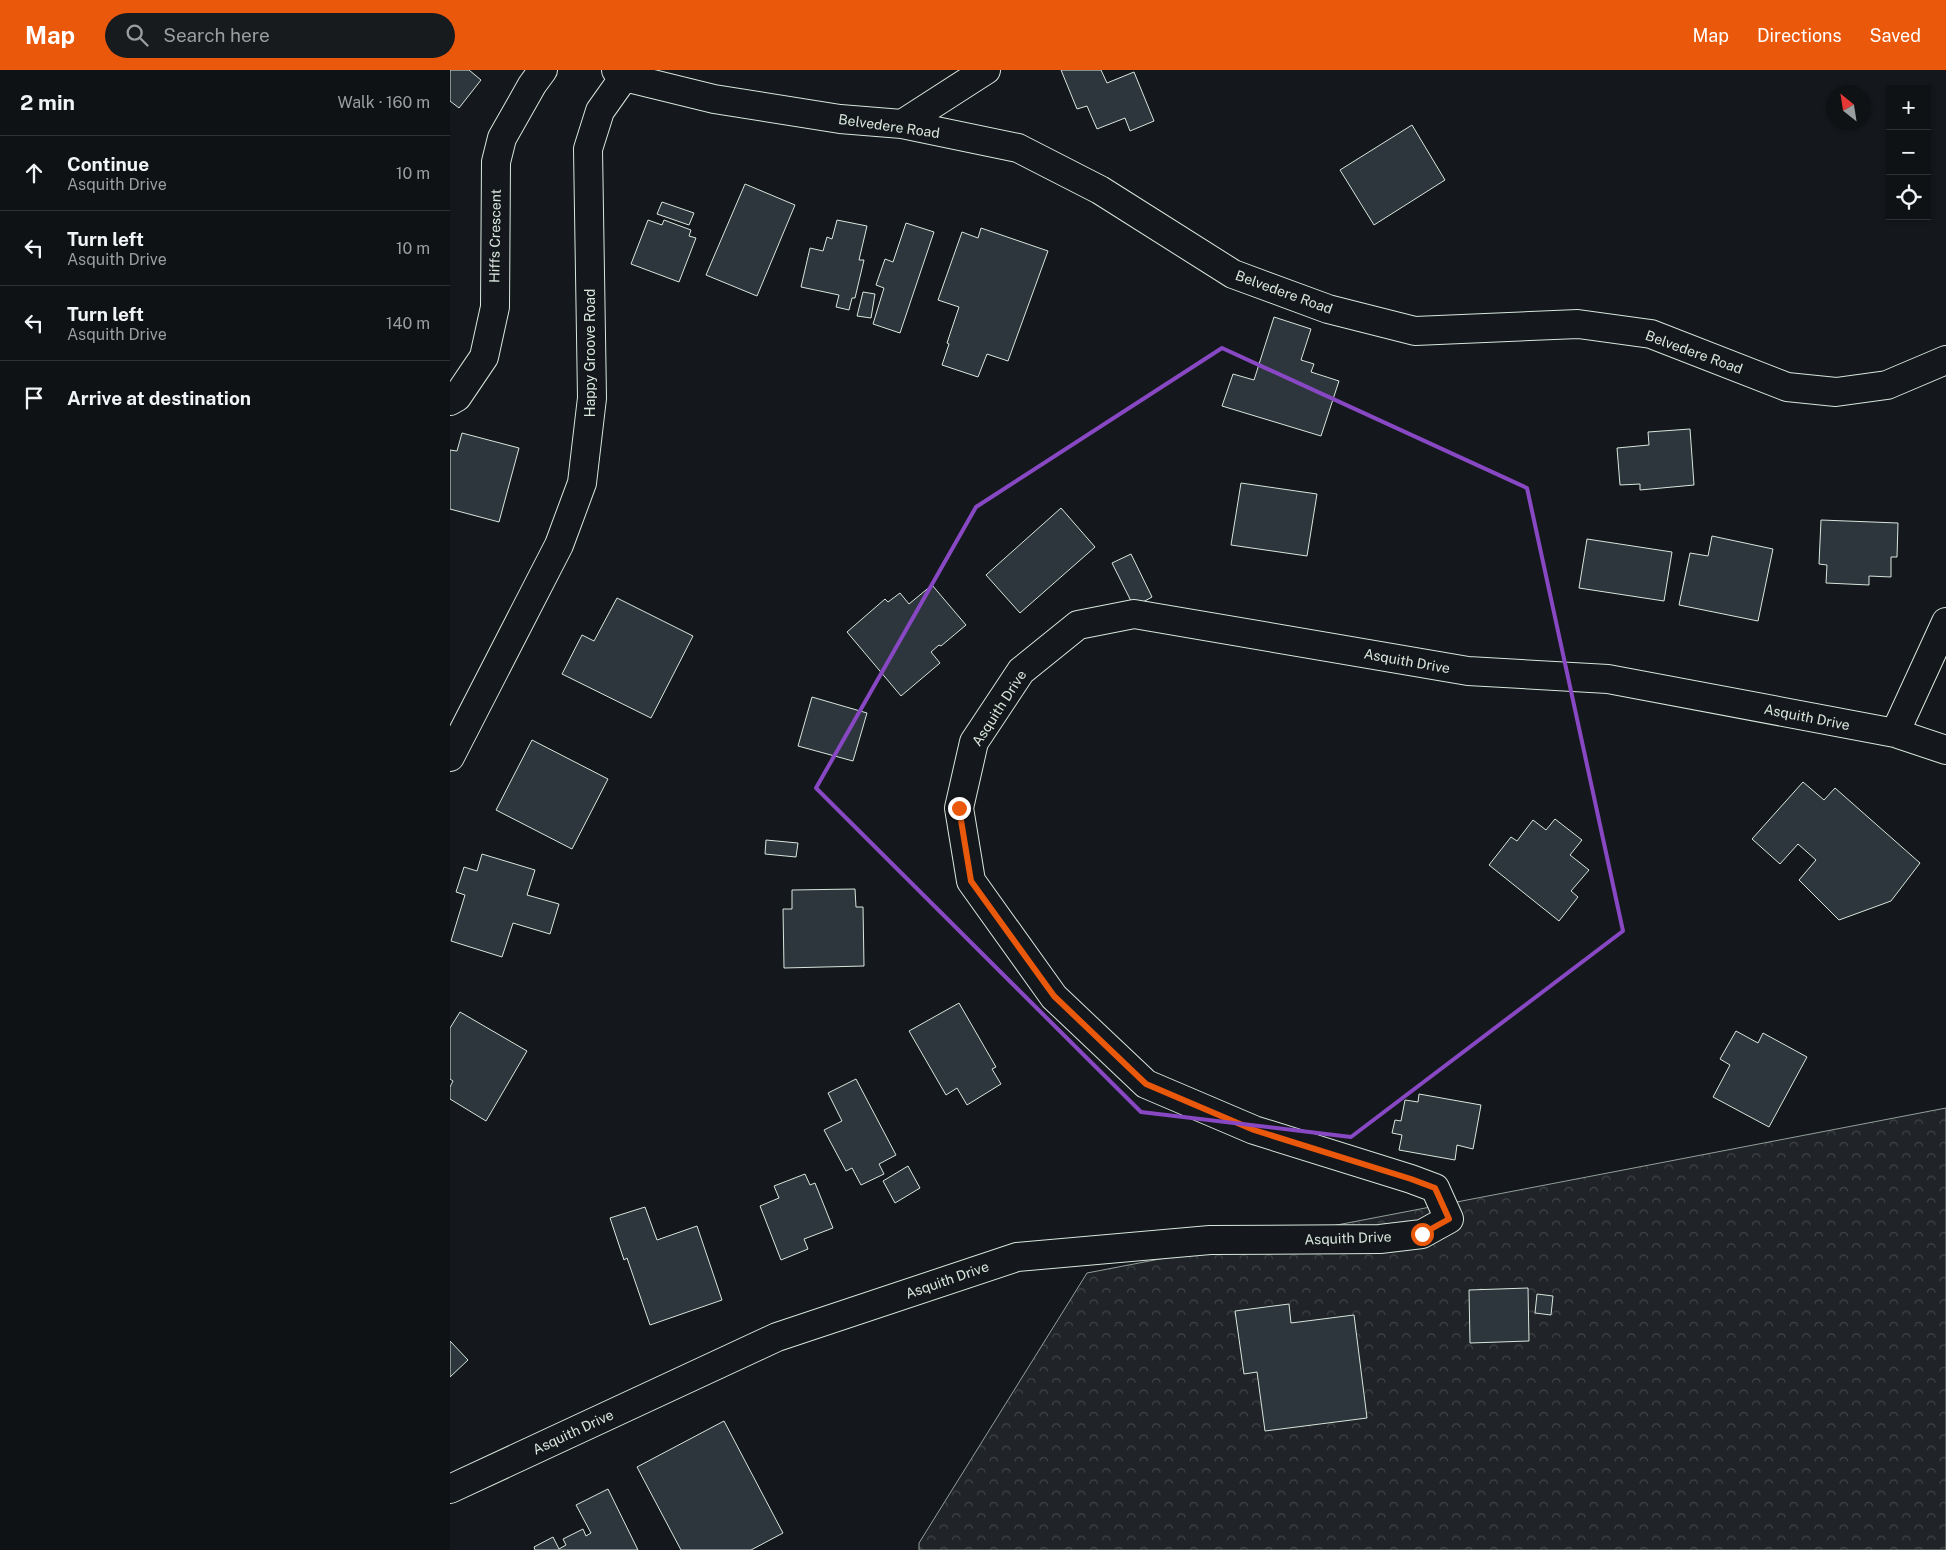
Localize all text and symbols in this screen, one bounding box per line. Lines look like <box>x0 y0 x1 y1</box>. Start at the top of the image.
search box <box>105 13 455 58</box>
text: Map <box>25 21 75 49</box>
icon: search <box>123 21 151 49</box>
text: Search here <box>163 24 270 46</box>
text: Map <box>1692 25 1729 46</box>
text: Directions <box>1757 25 1842 46</box>
text: Saved <box>1870 25 1921 46</box>
north arrow <box>1826 85 1871 130</box>
map controls <box>1886 85 1931 220</box>
button: + <box>1886 85 1931 130</box>
text: 2 min <box>20 90 75 115</box>
text: Walk · 160 m <box>338 93 430 112</box>
street label: Belvedere Road <box>837 111 941 141</box>
button: − <box>1886 130 1931 175</box>
text: Continue <box>67 153 149 175</box>
icon: ahead <box>20 159 48 187</box>
text: 10 m <box>396 164 430 183</box>
text: Asquith Drive <box>67 175 167 194</box>
button: locate <box>1886 175 1931 220</box>
street label: Hiffs Crescent <box>486 189 504 283</box>
text: Turn left <box>67 228 144 250</box>
icon: left <box>20 234 48 262</box>
text: 10 m <box>396 239 430 258</box>
text: Asquith Drive <box>67 250 167 269</box>
street label: Belvedere Road <box>1233 267 1335 317</box>
street label: Happy Groove Road <box>582 289 598 417</box>
text: Turn left <box>67 303 144 325</box>
icon: left <box>20 309 48 337</box>
text: 140 m <box>386 314 430 333</box>
text: Asquith Drive <box>67 325 167 344</box>
street label: Belvedere Road <box>1643 327 1745 377</box>
icon: arrive <box>20 384 48 412</box>
text: Arrive at destination <box>67 387 251 409</box>
street label: Asquith Drive <box>1363 646 1451 676</box>
street label: Asquith Drive <box>969 667 1030 749</box>
street label: Asquith Drive <box>1763 701 1851 733</box>
route end <box>948 797 971 820</box>
route start <box>1411 1223 1434 1246</box>
street label: Asquith Drive <box>1304 1228 1392 1248</box>
street label: Asquith Drive <box>903 1258 991 1302</box>
street label: Asquith Drive <box>530 1406 616 1458</box>

